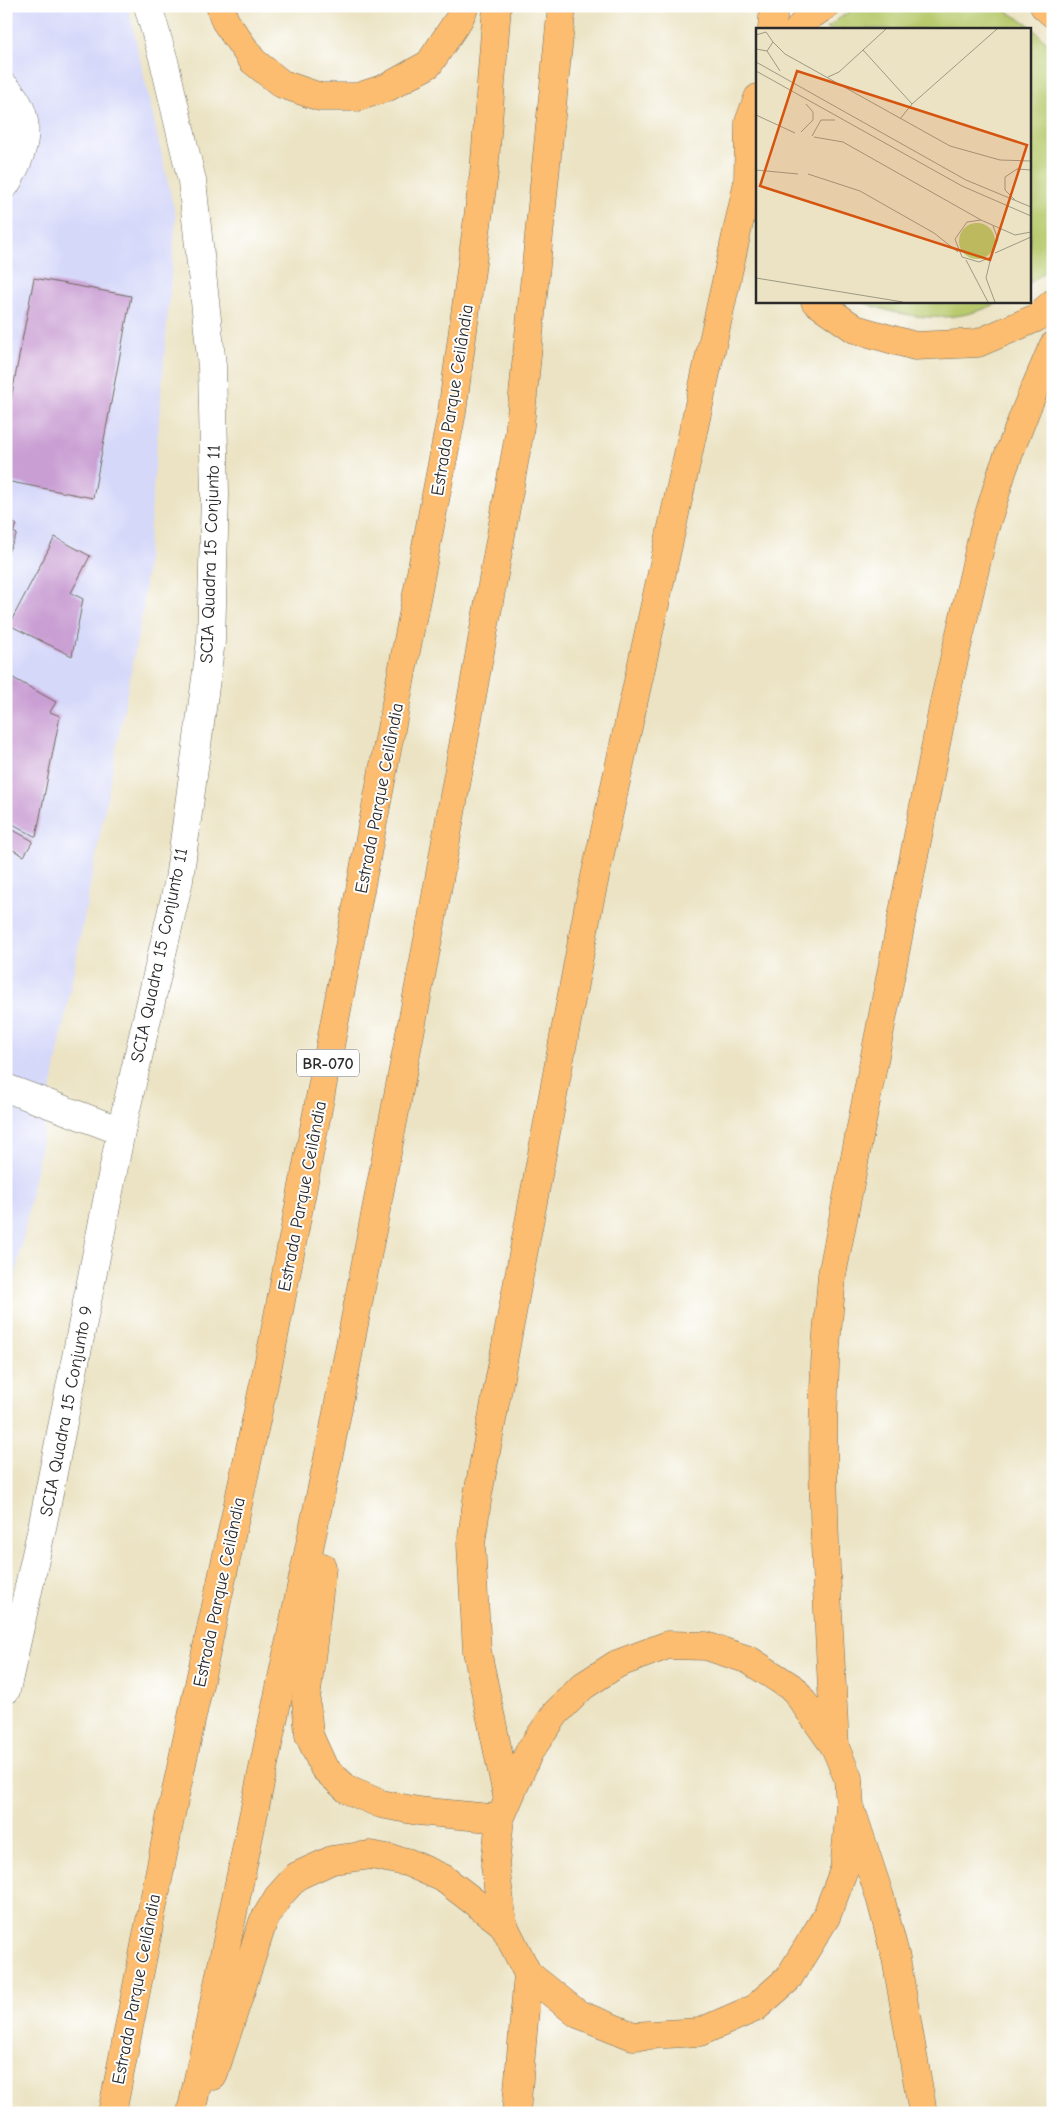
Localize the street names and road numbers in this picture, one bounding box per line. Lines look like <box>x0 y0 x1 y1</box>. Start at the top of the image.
street label: Estrada Parque Ceilândia <box>427 303 478 497</box>
street label: SCIA Quadra 15 Conjunto 11 <box>196 444 225 664</box>
street label: Estrada Parque Ceilândia <box>351 701 408 895</box>
street label: SCIA Quadra 15 Conjunto 11 <box>126 846 192 1064</box>
road number: BR-070 <box>297 1050 359 1076</box>
street label: Estrada Parque Ceilândia <box>274 1099 331 1293</box>
street label: SCIA Quadra 15 Conjunto 9 <box>36 1304 97 1518</box>
street label: Estrada Parque Ceilândia <box>189 1495 250 1689</box>
street label: Estrada Parque Ceilândia <box>108 1892 165 2086</box>

